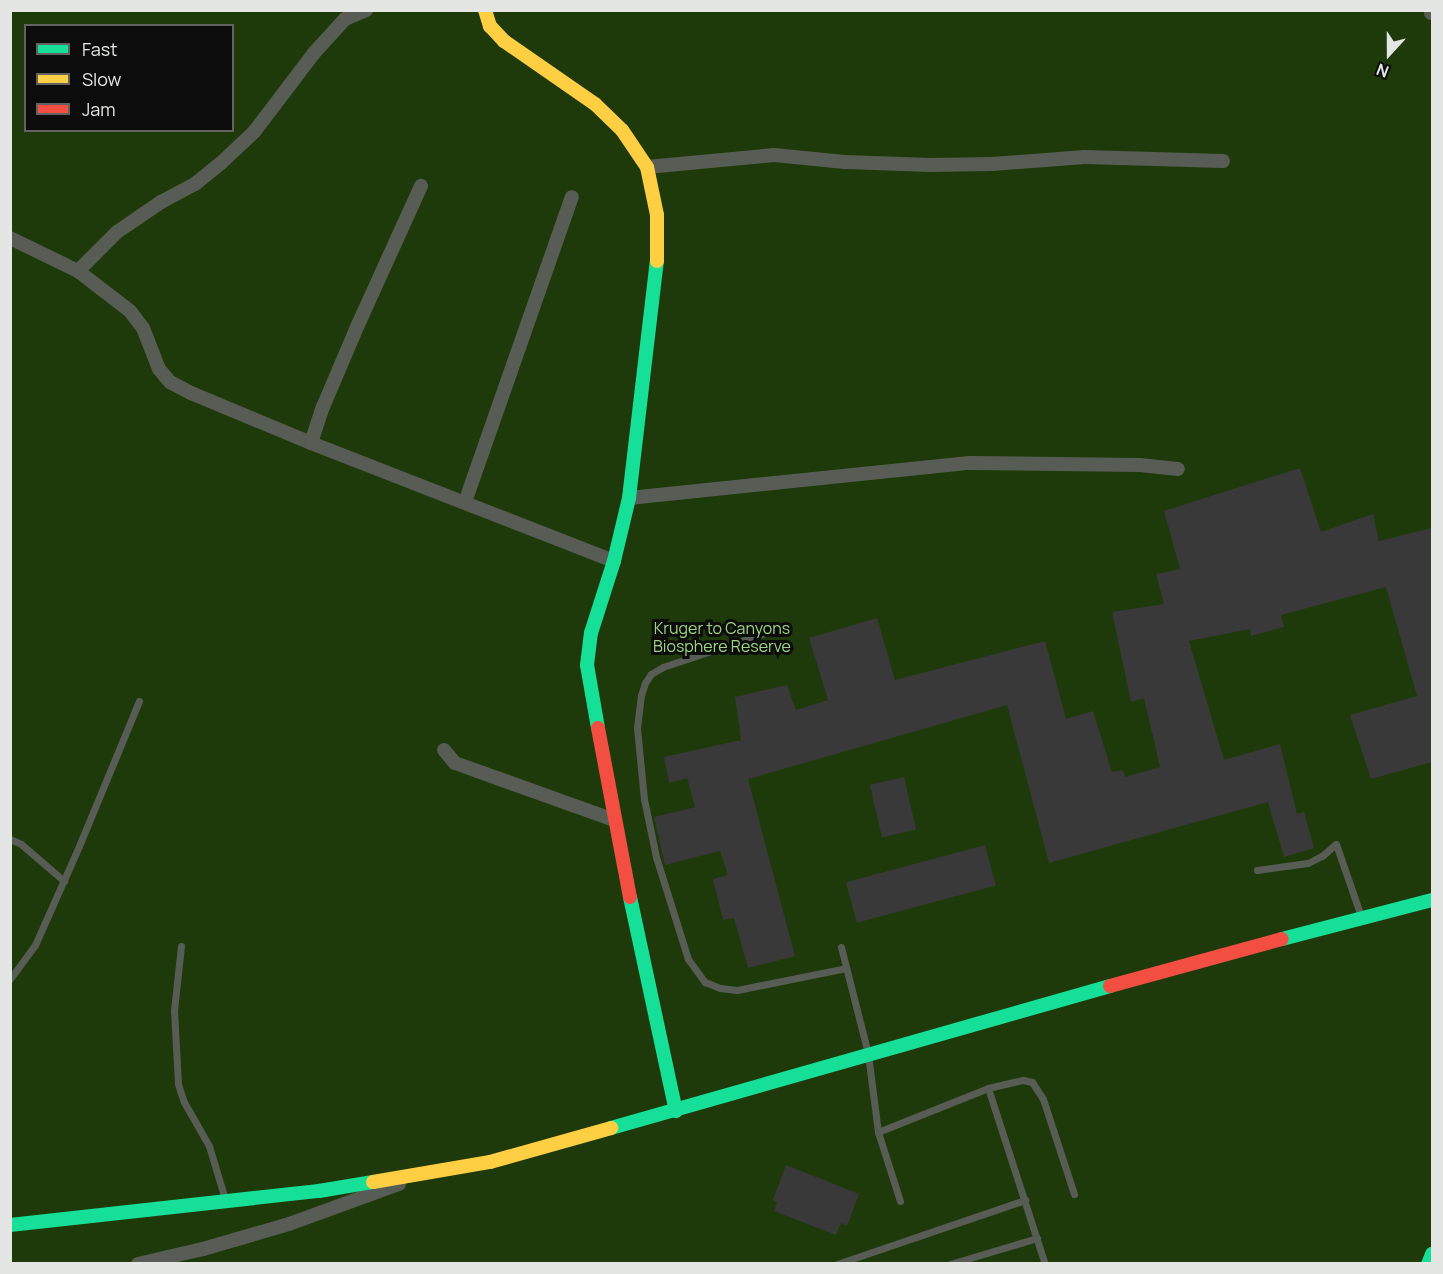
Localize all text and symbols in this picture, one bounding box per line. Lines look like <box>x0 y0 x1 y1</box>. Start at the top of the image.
legend <box>24 24 234 132</box>
north arrow <box>1359 24 1419 84</box>
text: Fast <box>82 37 117 61</box>
text: N <box>1373 58 1392 83</box>
text: Slow <box>82 67 121 91</box>
text: Jam <box>82 97 116 121</box>
park label: Kruger to Canyons Biosphere Reserve <box>653 618 791 656</box>

